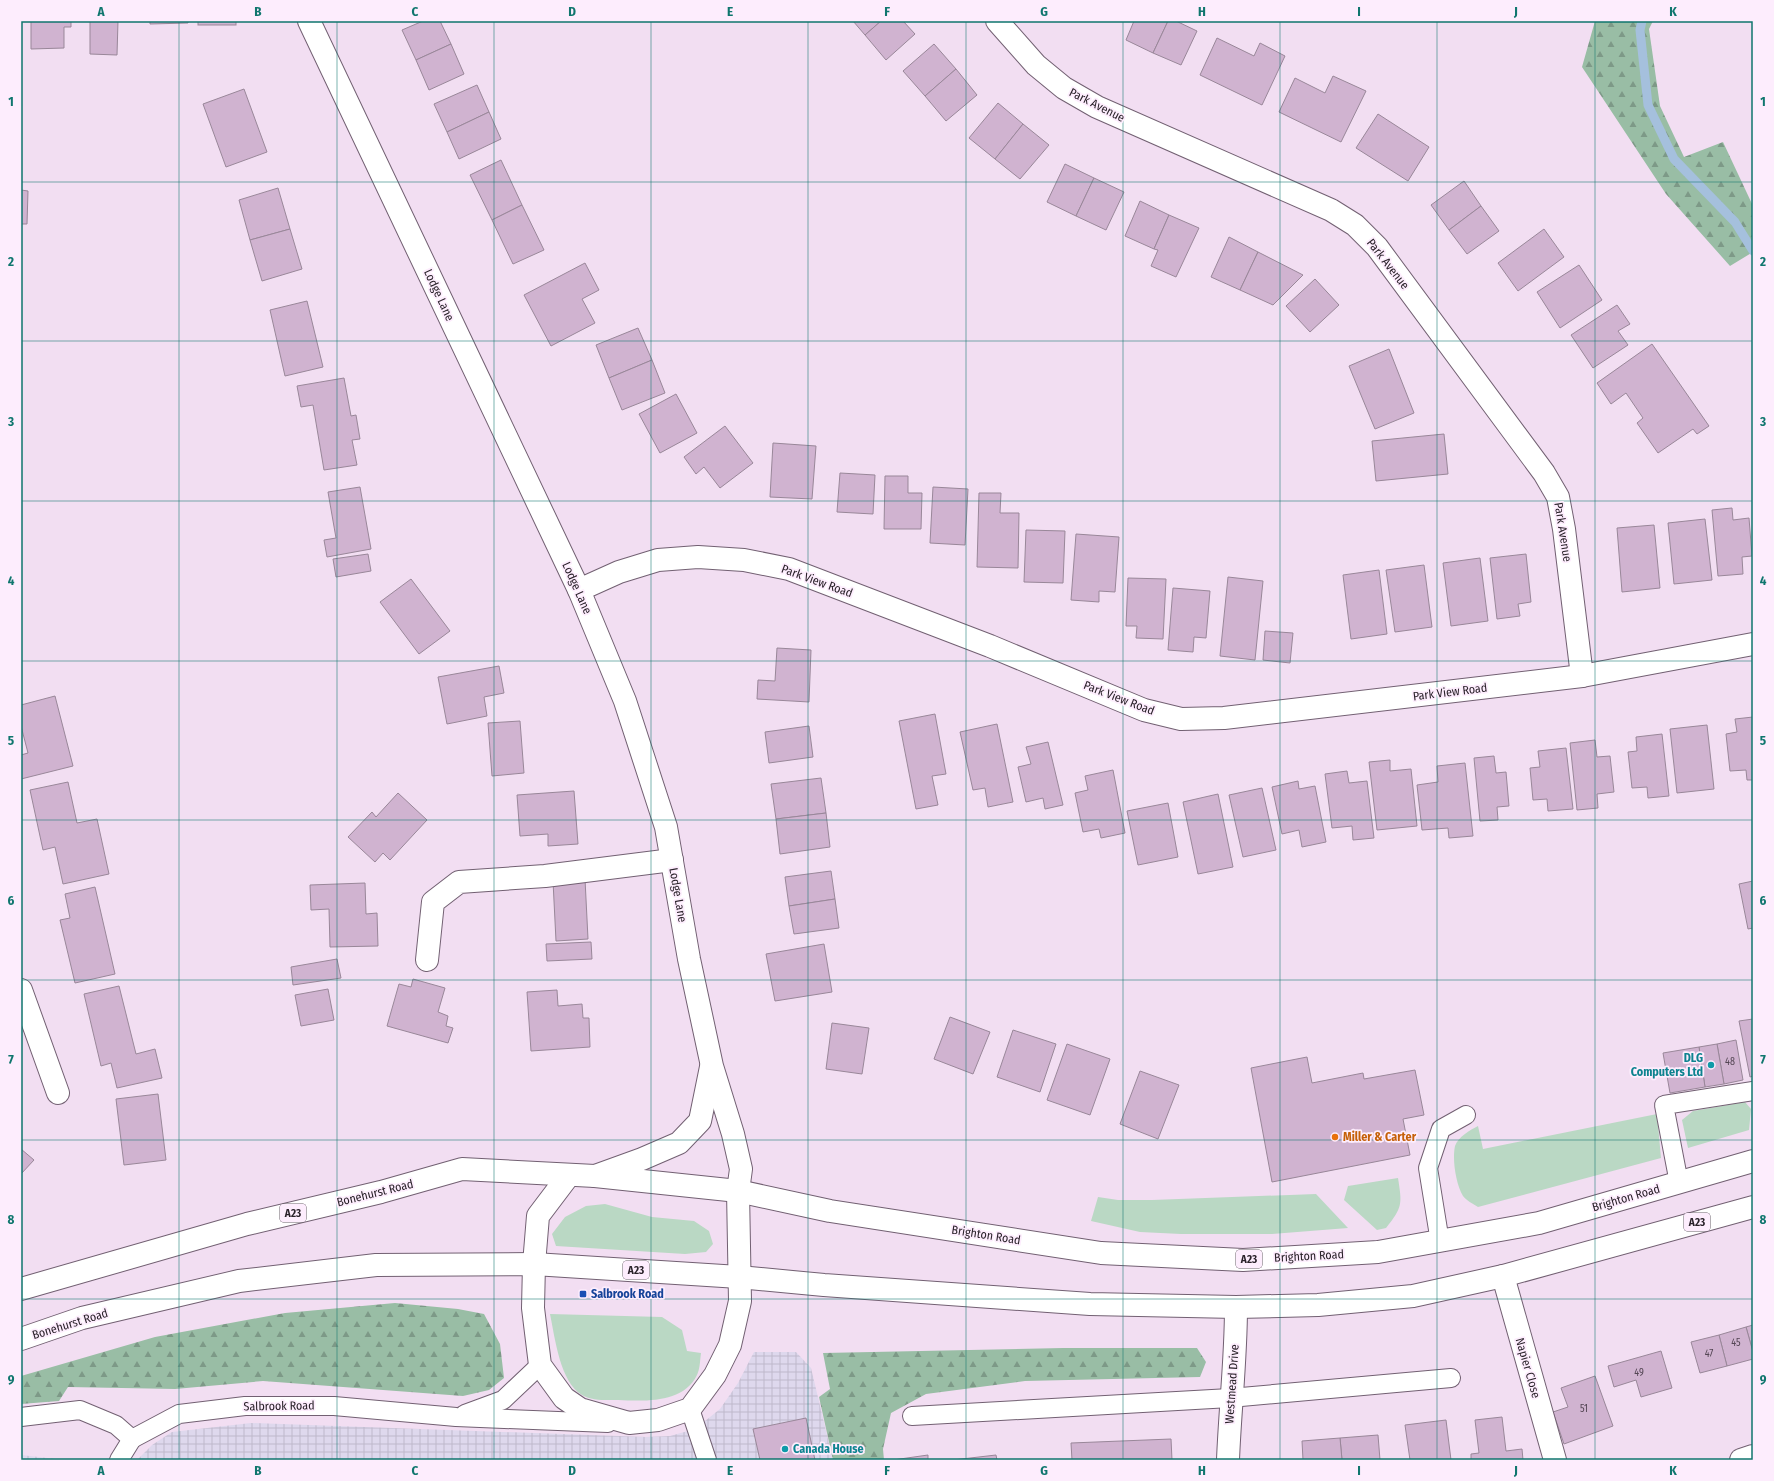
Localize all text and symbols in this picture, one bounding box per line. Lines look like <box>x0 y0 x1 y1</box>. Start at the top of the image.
text: A <box>96 4 105 19</box>
text: B <box>254 4 262 19</box>
text: C <box>412 4 419 19</box>
text: D <box>568 4 576 19</box>
text: E <box>727 4 733 19</box>
text: F <box>884 4 890 19</box>
text: G <box>1040 4 1048 19</box>
text: H <box>1198 4 1206 19</box>
text: I <box>1357 4 1361 19</box>
text: J <box>1513 4 1518 19</box>
text: K <box>1669 4 1677 19</box>
street label: Park Avenue <box>1067 85 1127 125</box>
text: 1 <box>8 94 14 109</box>
text: 1 <box>1760 94 1766 109</box>
street label: Park Avenue <box>1364 236 1412 292</box>
text: 2 <box>7 254 14 269</box>
text: 2 <box>1759 254 1766 269</box>
street label: Lodge Lane <box>421 267 457 323</box>
text: 3 <box>7 414 14 429</box>
text: 3 <box>1759 414 1766 429</box>
street label: Park Avenue <box>1551 501 1575 563</box>
street label: Lodge Lane <box>559 560 595 616</box>
street label: Park View Road <box>779 562 855 600</box>
text: 4 <box>8 573 15 588</box>
text: 4 <box>1760 573 1767 588</box>
street label: Park View Road <box>1082 678 1156 718</box>
street label: Park View Road <box>1412 680 1488 704</box>
text: 5 <box>8 733 14 748</box>
text: 5 <box>1760 733 1766 748</box>
street label: Lodge Lane <box>666 867 690 924</box>
text: 6 <box>8 893 15 908</box>
text: 6 <box>1760 893 1767 908</box>
place label: DLG Computers Ltd <box>1631 1051 1703 1079</box>
text: 7 <box>8 1052 14 1067</box>
text: 7 <box>1760 1052 1766 1067</box>
house number: 48 <box>1725 1056 1735 1068</box>
marker: DLG Computers Ltd <box>1706 1060 1716 1070</box>
place label: Miller & Carter <box>1343 1130 1417 1144</box>
marker: Miller & Carter <box>1330 1132 1340 1142</box>
street label: Bonehurst Road <box>335 1177 415 1209</box>
street label: Brighton Road <box>1591 1182 1661 1214</box>
road number: A23 <box>280 1204 306 1222</box>
text: 8 <box>8 1212 15 1227</box>
text: 8 <box>1760 1212 1767 1227</box>
road number: A23 <box>1684 1213 1710 1231</box>
street label: Brighton Road <box>950 1223 1022 1247</box>
street label: Brighton Road <box>1274 1247 1344 1265</box>
road number: A23 <box>1236 1250 1262 1268</box>
road number: A23 <box>623 1261 649 1279</box>
place label: Salbrook Road <box>591 1287 664 1301</box>
marker: Salbrook Road <box>578 1289 588 1299</box>
street label: Bonehurst Road <box>30 1306 110 1342</box>
street label: Napier Close <box>1513 1336 1543 1400</box>
house number: 45 <box>1731 1337 1741 1349</box>
street label: Westmead Drive <box>1222 1344 1242 1424</box>
house number: 47 <box>1705 1348 1713 1360</box>
house number: 49 <box>1634 1367 1644 1379</box>
text: 9 <box>8 1372 15 1387</box>
text: 9 <box>1760 1372 1767 1387</box>
street label: Salbrook Road <box>243 1398 315 1414</box>
house number: 51 <box>1580 1403 1588 1415</box>
place label: Canada House <box>793 1442 864 1456</box>
marker: Canada House <box>780 1444 790 1454</box>
text: A <box>96 1463 105 1478</box>
text: B <box>254 1463 262 1478</box>
text: C <box>412 1463 419 1478</box>
text: D <box>568 1463 576 1478</box>
text: E <box>727 1463 733 1478</box>
text: F <box>884 1463 890 1478</box>
text: G <box>1040 1463 1048 1478</box>
text: H <box>1198 1463 1206 1478</box>
text: I <box>1357 1463 1361 1478</box>
text: J <box>1513 1463 1518 1478</box>
text: K <box>1669 1463 1677 1478</box>

